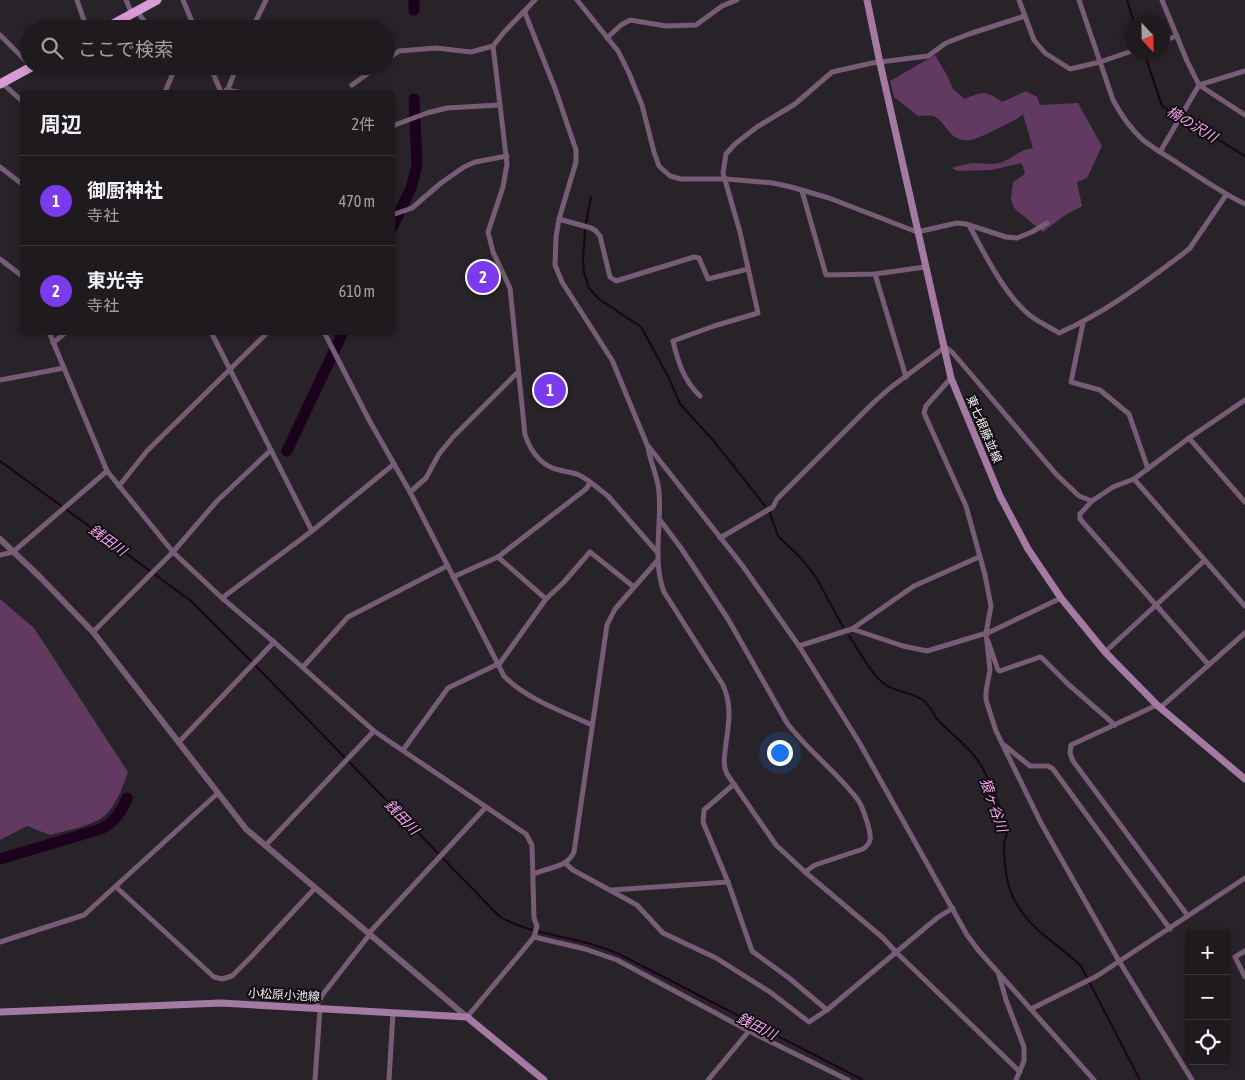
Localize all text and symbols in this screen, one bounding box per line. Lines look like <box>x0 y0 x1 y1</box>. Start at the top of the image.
north arrow <box>1125 15 1170 60</box>
search box <box>20 20 395 75</box>
icon: search <box>38 34 66 62</box>
text: ここで検索 <box>78 38 173 60</box>
water label: 楠の沢川 <box>1164 103 1222 146</box>
text: 周辺 <box>40 112 82 136</box>
text: 2件 <box>351 115 375 133</box>
text: 御厨神社 <box>87 179 163 201</box>
text: 1 <box>52 192 60 210</box>
text: 470 m <box>339 192 375 210</box>
text: 寺社 <box>87 206 119 224</box>
pin: 2 <box>467 258 499 296</box>
text: 東光寺 <box>87 269 144 291</box>
text: 2 <box>52 282 60 300</box>
text: 610 m <box>339 282 375 300</box>
text: 寺社 <box>87 296 119 314</box>
pin: 1 <box>534 371 566 409</box>
street label: 東七根藤並線 <box>963 393 1005 465</box>
water label: 銭田川 <box>86 521 131 560</box>
your location <box>767 740 793 766</box>
water label: 猿ヶ谷川 <box>977 776 1011 836</box>
water label: 銭田川 <box>382 796 424 839</box>
map controls <box>1185 930 1230 1065</box>
button: + <box>1185 930 1230 975</box>
button: − <box>1185 975 1230 1020</box>
street label: 小松原小池線 <box>248 986 320 1004</box>
water label: 銭田川 <box>735 1009 781 1044</box>
button: locate <box>1185 1020 1230 1065</box>

